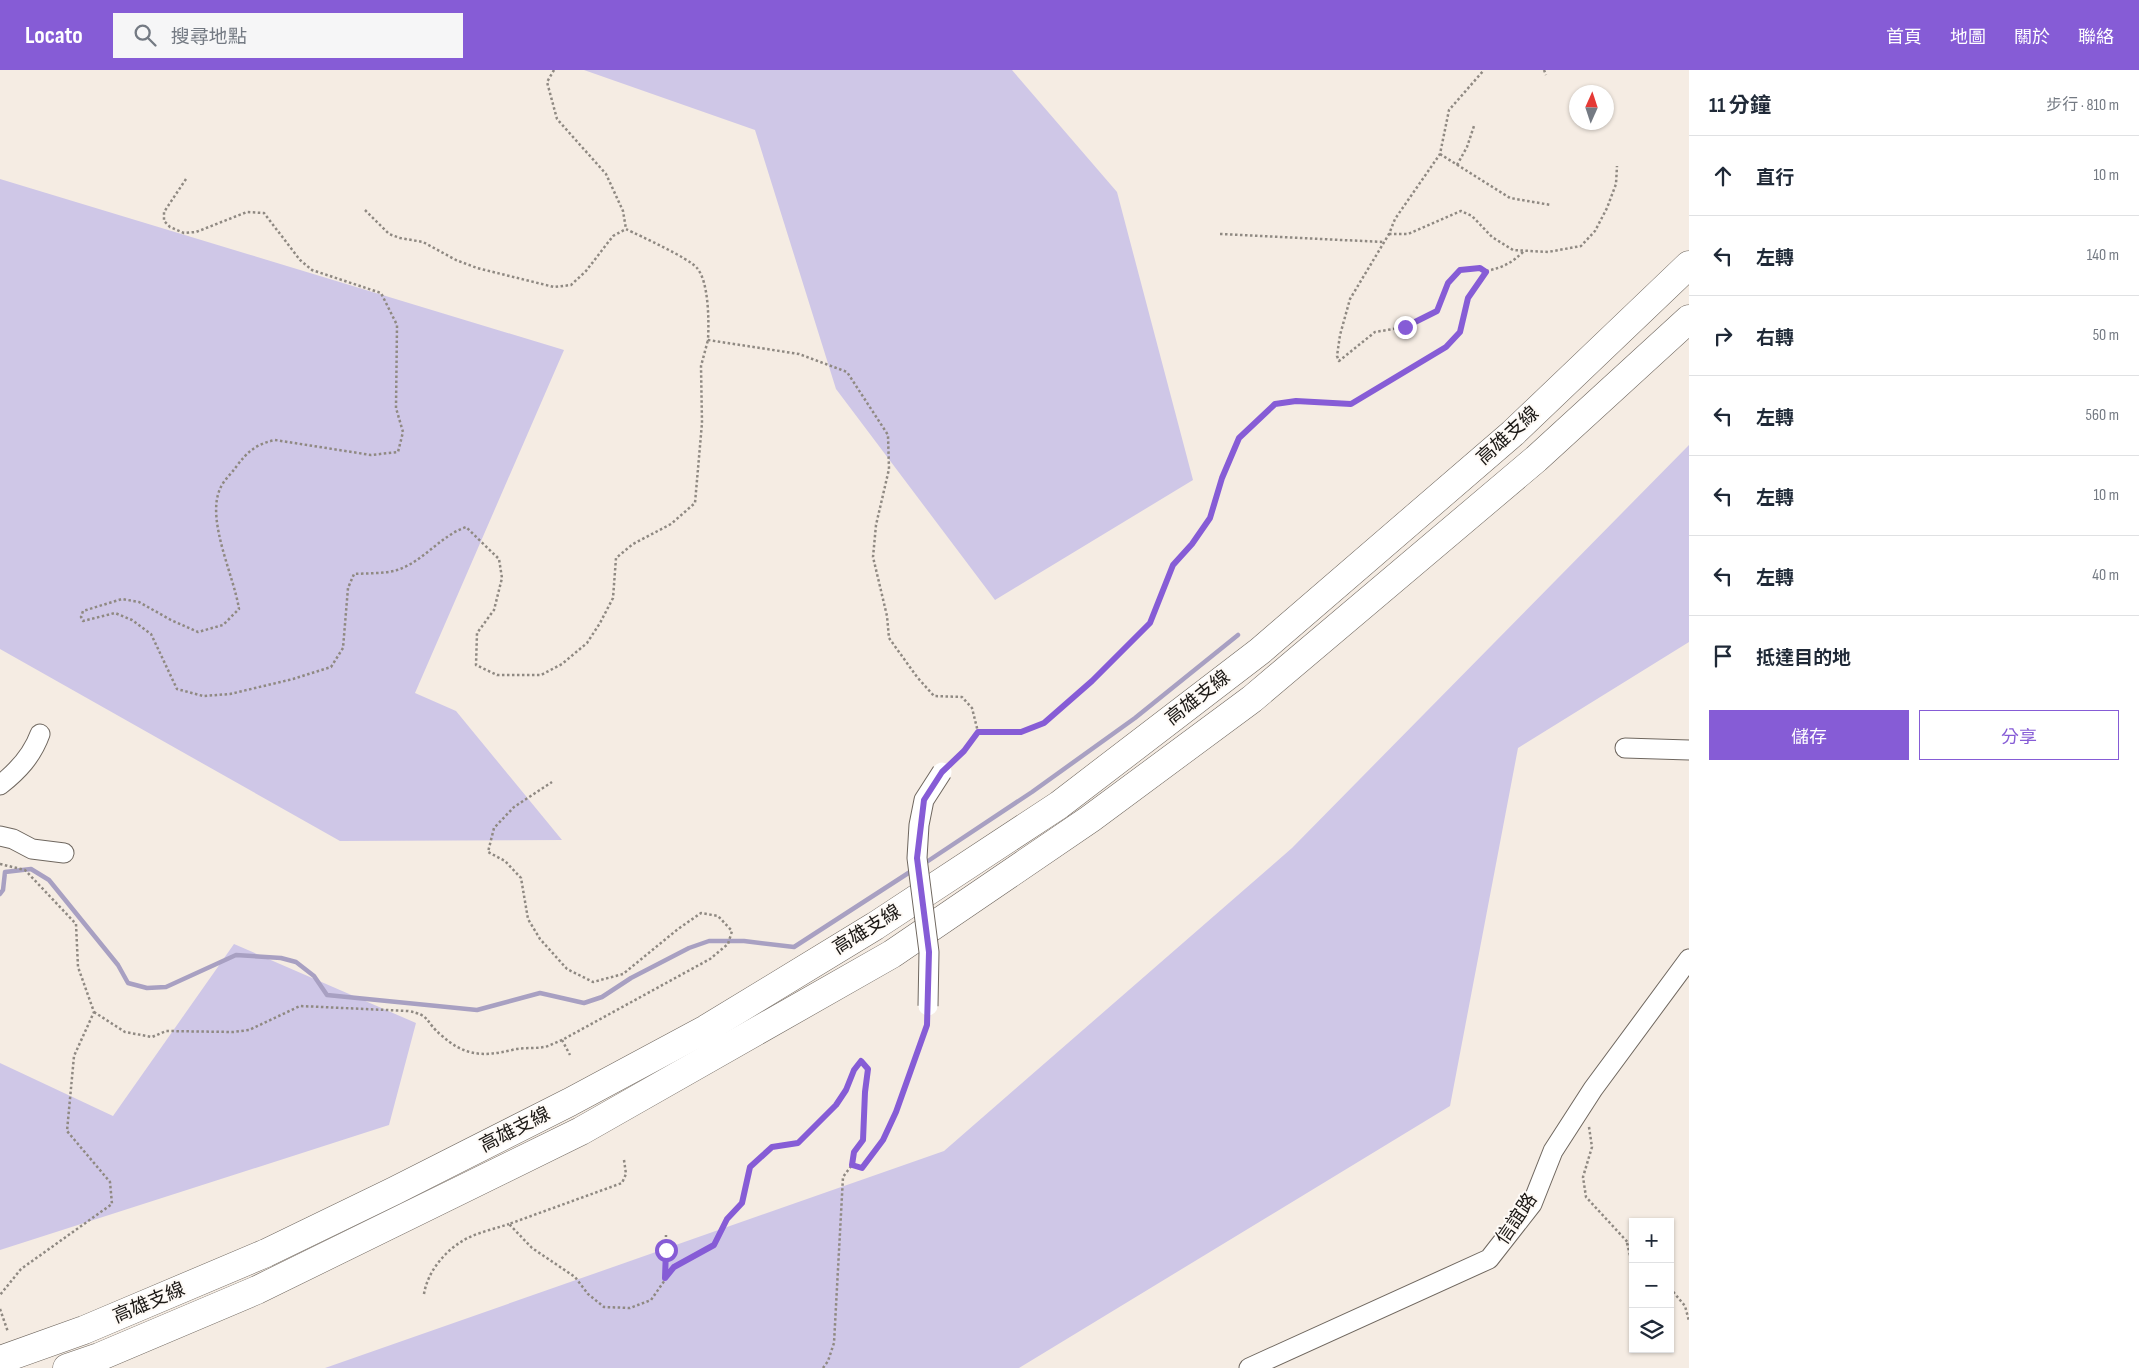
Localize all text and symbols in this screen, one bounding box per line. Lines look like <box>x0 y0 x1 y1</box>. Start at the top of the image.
search box <box>113 13 463 58</box>
text: Locato <box>25 21 83 50</box>
icon: search <box>131 21 159 49</box>
text: 搜尋地點 <box>171 26 247 49</box>
text: 首頁 <box>1886 27 1922 48</box>
text: 地圖 <box>1950 27 1986 48</box>
text: 關於 <box>2014 27 2050 48</box>
text: 聯絡 <box>2078 27 2114 48</box>
north arrow <box>1569 85 1614 130</box>
text: 11 分鐘 <box>1709 93 1771 118</box>
text: 步行 · 810 m <box>2046 96 2119 115</box>
icon: ahead <box>1709 162 1737 190</box>
text: 10 m <box>2093 166 2119 185</box>
text: 直行 <box>1756 167 1794 190</box>
icon: left <box>1709 242 1737 270</box>
text: 140 m <box>2087 246 2119 265</box>
text: 左轉 <box>1756 247 1794 270</box>
route end <box>1394 316 1417 339</box>
icon: right <box>1709 322 1737 350</box>
text: 50 m <box>2093 326 2119 345</box>
text: 右轉 <box>1756 327 1794 350</box>
street label: 高雄支線 <box>1472 402 1544 470</box>
icon: left <box>1709 402 1737 430</box>
text: 560 m <box>2086 406 2119 425</box>
text: 左轉 <box>1756 407 1794 430</box>
icon: left <box>1709 482 1737 510</box>
text: 10 m <box>2093 486 2119 505</box>
text: 左轉 <box>1756 487 1794 510</box>
icon: left <box>1709 562 1737 590</box>
text: 40 m <box>2092 566 2119 585</box>
text: 左轉 <box>1756 567 1794 590</box>
icon: arrive <box>1709 642 1737 670</box>
text: 抵達目的地 <box>1756 647 1851 670</box>
street label: 高雄支線 <box>1161 666 1235 730</box>
button: 儲存 <box>1709 710 1909 760</box>
button: 分享 <box>1919 710 2119 760</box>
street label: 高雄支線 <box>829 900 905 960</box>
street label: 高雄支線 <box>476 1102 554 1158</box>
street label: 信誼路 <box>1492 1189 1542 1249</box>
map controls <box>1629 1218 1674 1353</box>
button: + <box>1629 1218 1674 1263</box>
route start <box>655 1239 678 1262</box>
button: − <box>1629 1263 1674 1308</box>
street label: 高雄支線 <box>110 1278 188 1328</box>
button: layers <box>1629 1308 1674 1353</box>

